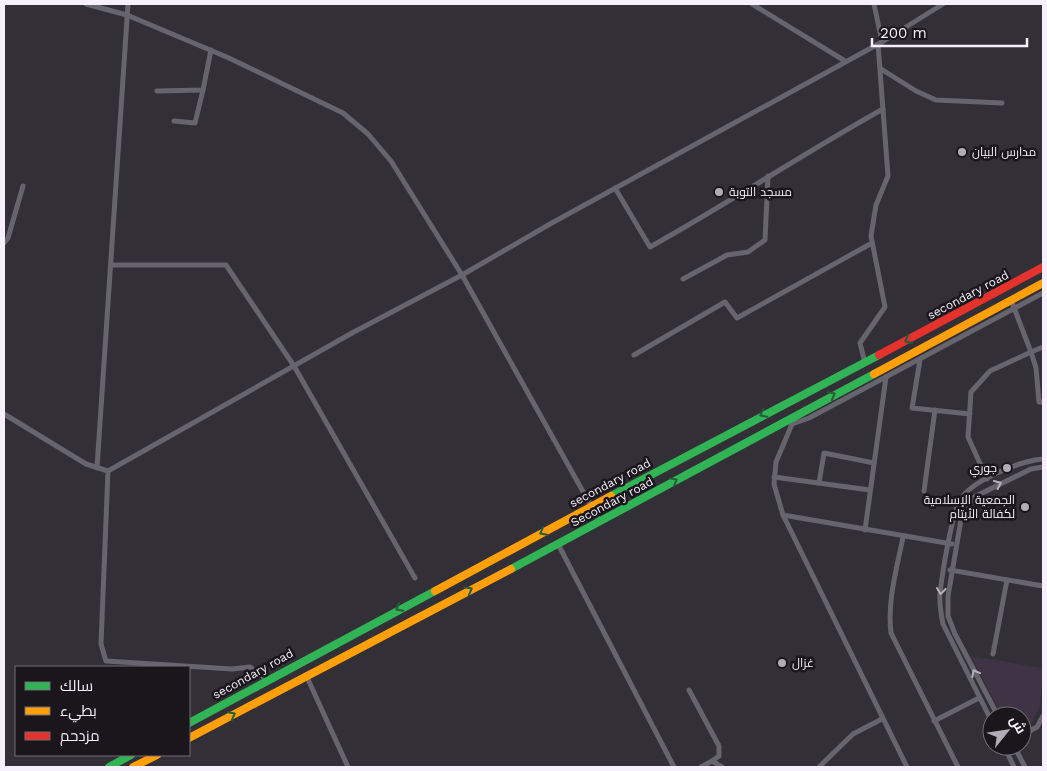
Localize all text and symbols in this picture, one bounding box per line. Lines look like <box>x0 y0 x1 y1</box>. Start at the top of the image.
scale bar <box>872 15 1027 47</box>
text: 200 m <box>880 24 927 42</box>
place label: مدارس البيان <box>972 145 1036 159</box>
marker: مدارس البيان <box>956 146 968 158</box>
place label: مسجد التوبة <box>729 185 792 199</box>
marker: مسجد التوبة <box>713 186 725 198</box>
street label: secondary road <box>925 268 1011 322</box>
one-way arrow <box>904 334 913 344</box>
one-way arrow <box>827 391 836 401</box>
one-way arrow <box>759 408 768 418</box>
street label: secondary road <box>567 456 653 510</box>
place label: جوري <box>969 461 997 478</box>
marker: جوري <box>1001 462 1013 474</box>
street label: Secondary road <box>568 474 656 530</box>
one-way arrow <box>668 477 677 487</box>
one-way arrow <box>993 480 1002 491</box>
place label: الجمعية الإسلامية لكفالة الأيتام <box>924 493 1015 522</box>
marker: الجمعية الإسلامية لكفالة الأيتام <box>1019 501 1031 513</box>
one-way arrow <box>539 525 548 535</box>
one-way arrow <box>463 586 472 596</box>
one-way arrow <box>936 588 947 596</box>
one-way arrow <box>395 602 404 612</box>
street label: secondary road <box>210 646 296 702</box>
place label: غزال <box>792 656 814 670</box>
marker: غزال <box>776 657 788 669</box>
legend <box>15 666 190 756</box>
one-way arrow <box>971 669 981 678</box>
text: سالك <box>60 677 93 695</box>
text: بطيء <box>60 702 97 723</box>
north arrow <box>982 706 1032 756</box>
one-way arrow <box>226 711 235 721</box>
text: ش <box>1006 713 1030 737</box>
text: مزدحم <box>60 727 100 746</box>

